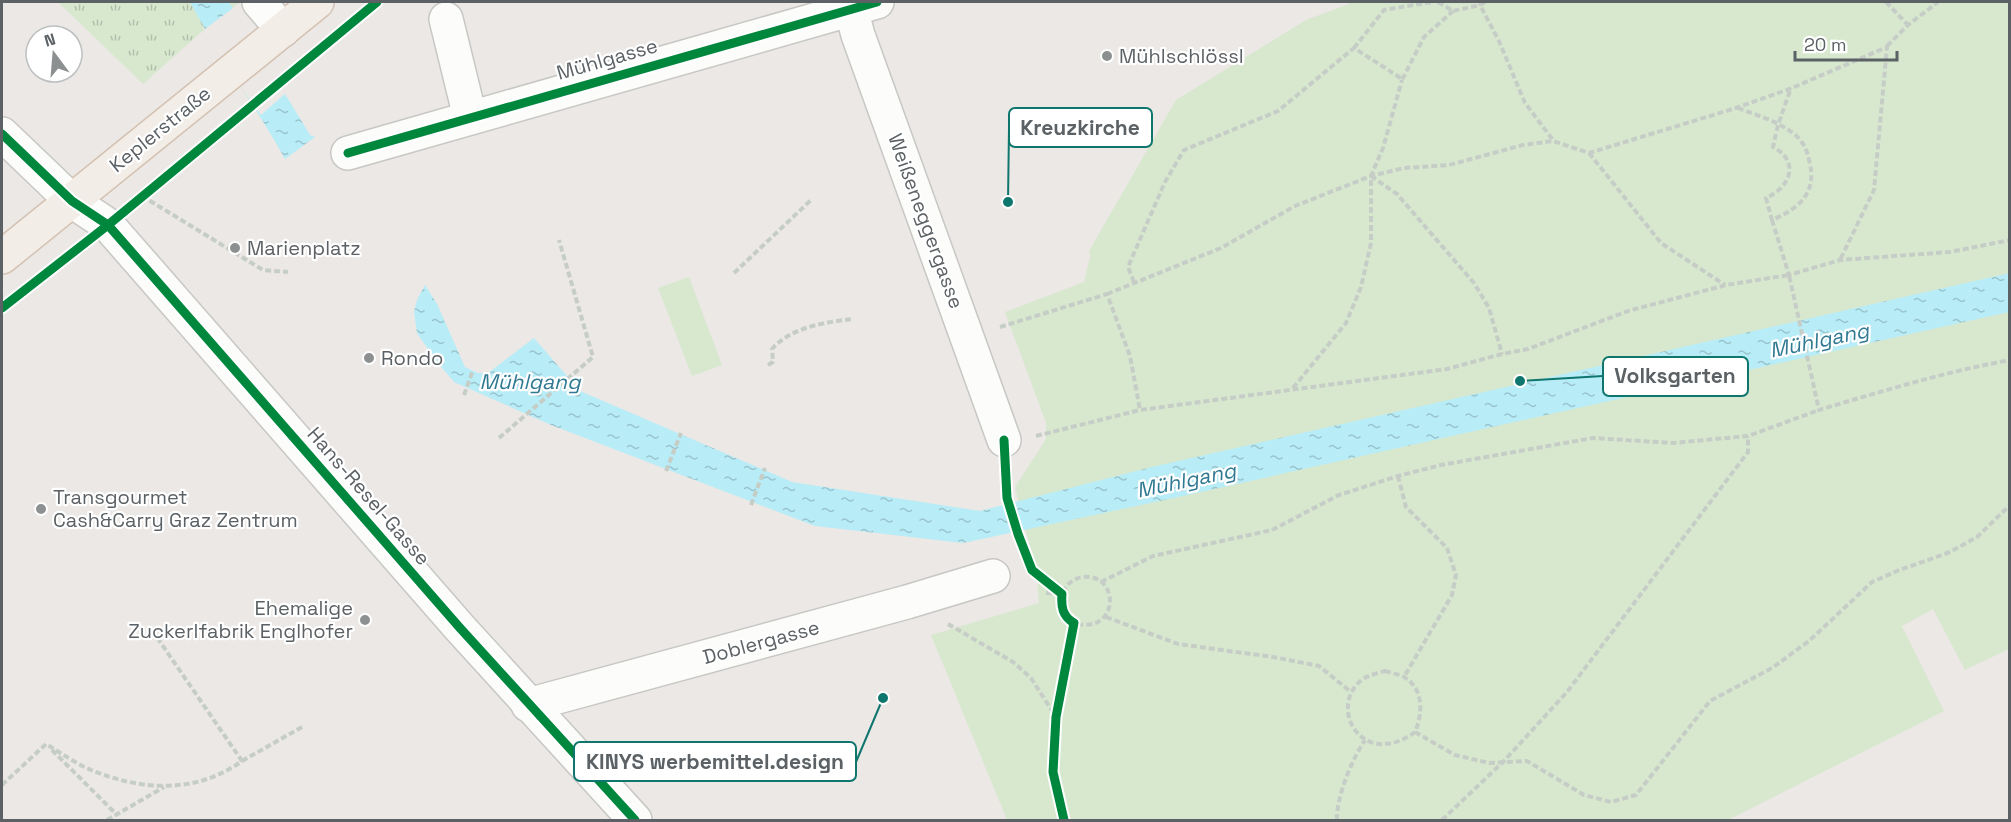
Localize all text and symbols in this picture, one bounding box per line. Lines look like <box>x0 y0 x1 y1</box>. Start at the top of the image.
north arrow <box>24 24 84 84</box>
scale bar <box>1795 24 1897 62</box>
text: N <box>42 28 58 52</box>
street label: Mühlgasse <box>553 32 661 86</box>
text: 20 m <box>1804 33 1847 56</box>
place label: Mühlschlössl <box>1119 43 1244 69</box>
marker: Mühlschlössl <box>1100 49 1114 63</box>
street label: Keplerstraße <box>104 80 216 178</box>
callout: Kreuzkirche <box>1009 108 1152 147</box>
text: Kreuzkirche <box>1020 114 1140 141</box>
street label: Weißeneggergasse <box>882 130 970 312</box>
place label: Marienplatz <box>247 235 361 261</box>
marker: Marienplatz <box>228 241 242 255</box>
water label: Mühlgang <box>1767 316 1873 364</box>
place label: Rondo <box>381 345 443 371</box>
marker: Rondo <box>362 351 376 365</box>
callout: Volksgarten <box>1603 357 1748 396</box>
text: Volksgarten <box>1614 362 1736 389</box>
water label: Mühlgang <box>480 368 582 395</box>
street label: Hans-Resel-Gasse <box>302 421 436 571</box>
water label: Mühlgang <box>1134 456 1240 504</box>
place label: Transgourmet Cash&Carry Graz Zentrum <box>53 484 298 533</box>
marker: Transgourmet Cash&Carry Graz Zentrum <box>34 502 48 516</box>
place label: Ehemalige Zuckerlfabrik Englhofer <box>128 595 353 644</box>
marker: Ehemalige Zuckerlfabrik Englhofer <box>358 613 372 627</box>
street label: Doblergasse <box>700 614 822 670</box>
callout: KINYS werbemittel.design <box>574 742 856 781</box>
text: KINYS werbemittel.design <box>586 748 844 775</box>

